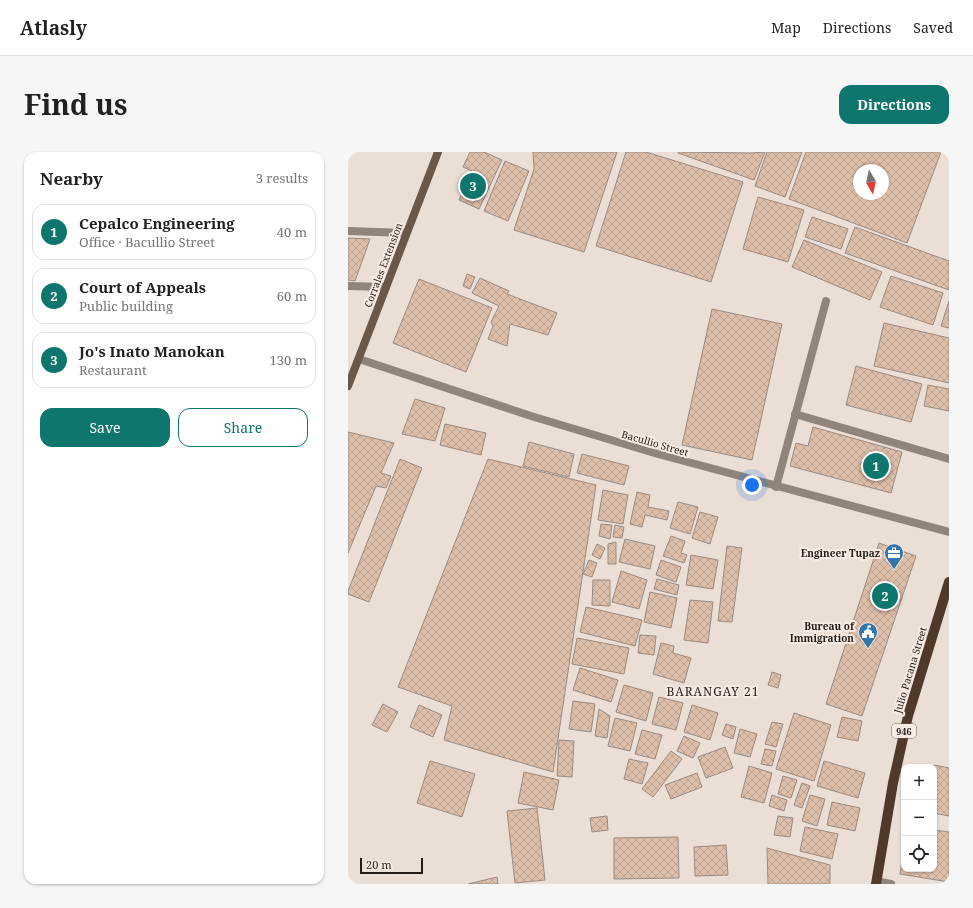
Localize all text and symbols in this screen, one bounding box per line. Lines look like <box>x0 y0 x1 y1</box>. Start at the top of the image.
text: Atlasly <box>20 15 87 41</box>
text: Map <box>771 18 801 37</box>
text: Directions <box>823 18 891 37</box>
text: Saved <box>913 18 953 37</box>
text: Find us <box>24 85 128 123</box>
button: Directions <box>839 85 949 124</box>
north arrow <box>853 164 889 200</box>
text: Nearby <box>40 167 103 190</box>
text: 3 results <box>256 169 308 187</box>
pin: 3 <box>460 171 486 201</box>
text: Cepalco Engineering <box>79 213 235 233</box>
street label: Corrales Extension <box>360 220 406 309</box>
text: 1 <box>50 223 58 241</box>
text: 40 m <box>277 223 307 241</box>
text: Office · Bacullio Street <box>79 233 215 251</box>
text: Court of Appeals <box>79 277 206 297</box>
text: 2 <box>50 287 58 305</box>
text: 60 m <box>277 287 307 305</box>
text: Public building <box>79 297 173 315</box>
text: Jo's Inato Manokan <box>79 341 225 361</box>
text: 3 <box>50 351 58 369</box>
text: 130 m <box>270 351 307 369</box>
text: Restaurant <box>79 361 147 379</box>
button: Save <box>40 408 170 447</box>
button: Share <box>178 408 308 447</box>
street label: Bacullio Street <box>620 427 691 459</box>
pin: 1 <box>863 451 889 481</box>
your location <box>742 475 762 495</box>
office icon: Engineer Tupaz <box>883 542 905 570</box>
place label: Engineer Tupaz <box>801 546 880 560</box>
pin: 2 <box>872 581 898 611</box>
place label: Bureau of Immigration <box>790 619 855 645</box>
public building icon: Bureau of Immigration <box>857 621 879 649</box>
street label: Julio Pacana Street <box>890 625 930 716</box>
district label: BARANGAY 21 <box>667 683 759 700</box>
road number: 946 <box>892 724 916 738</box>
map controls <box>901 764 937 872</box>
button: + <box>901 764 937 800</box>
button: − <box>901 800 937 836</box>
button: locate <box>901 836 937 872</box>
scale bar <box>360 856 423 875</box>
text: 20 m <box>366 857 392 872</box>

